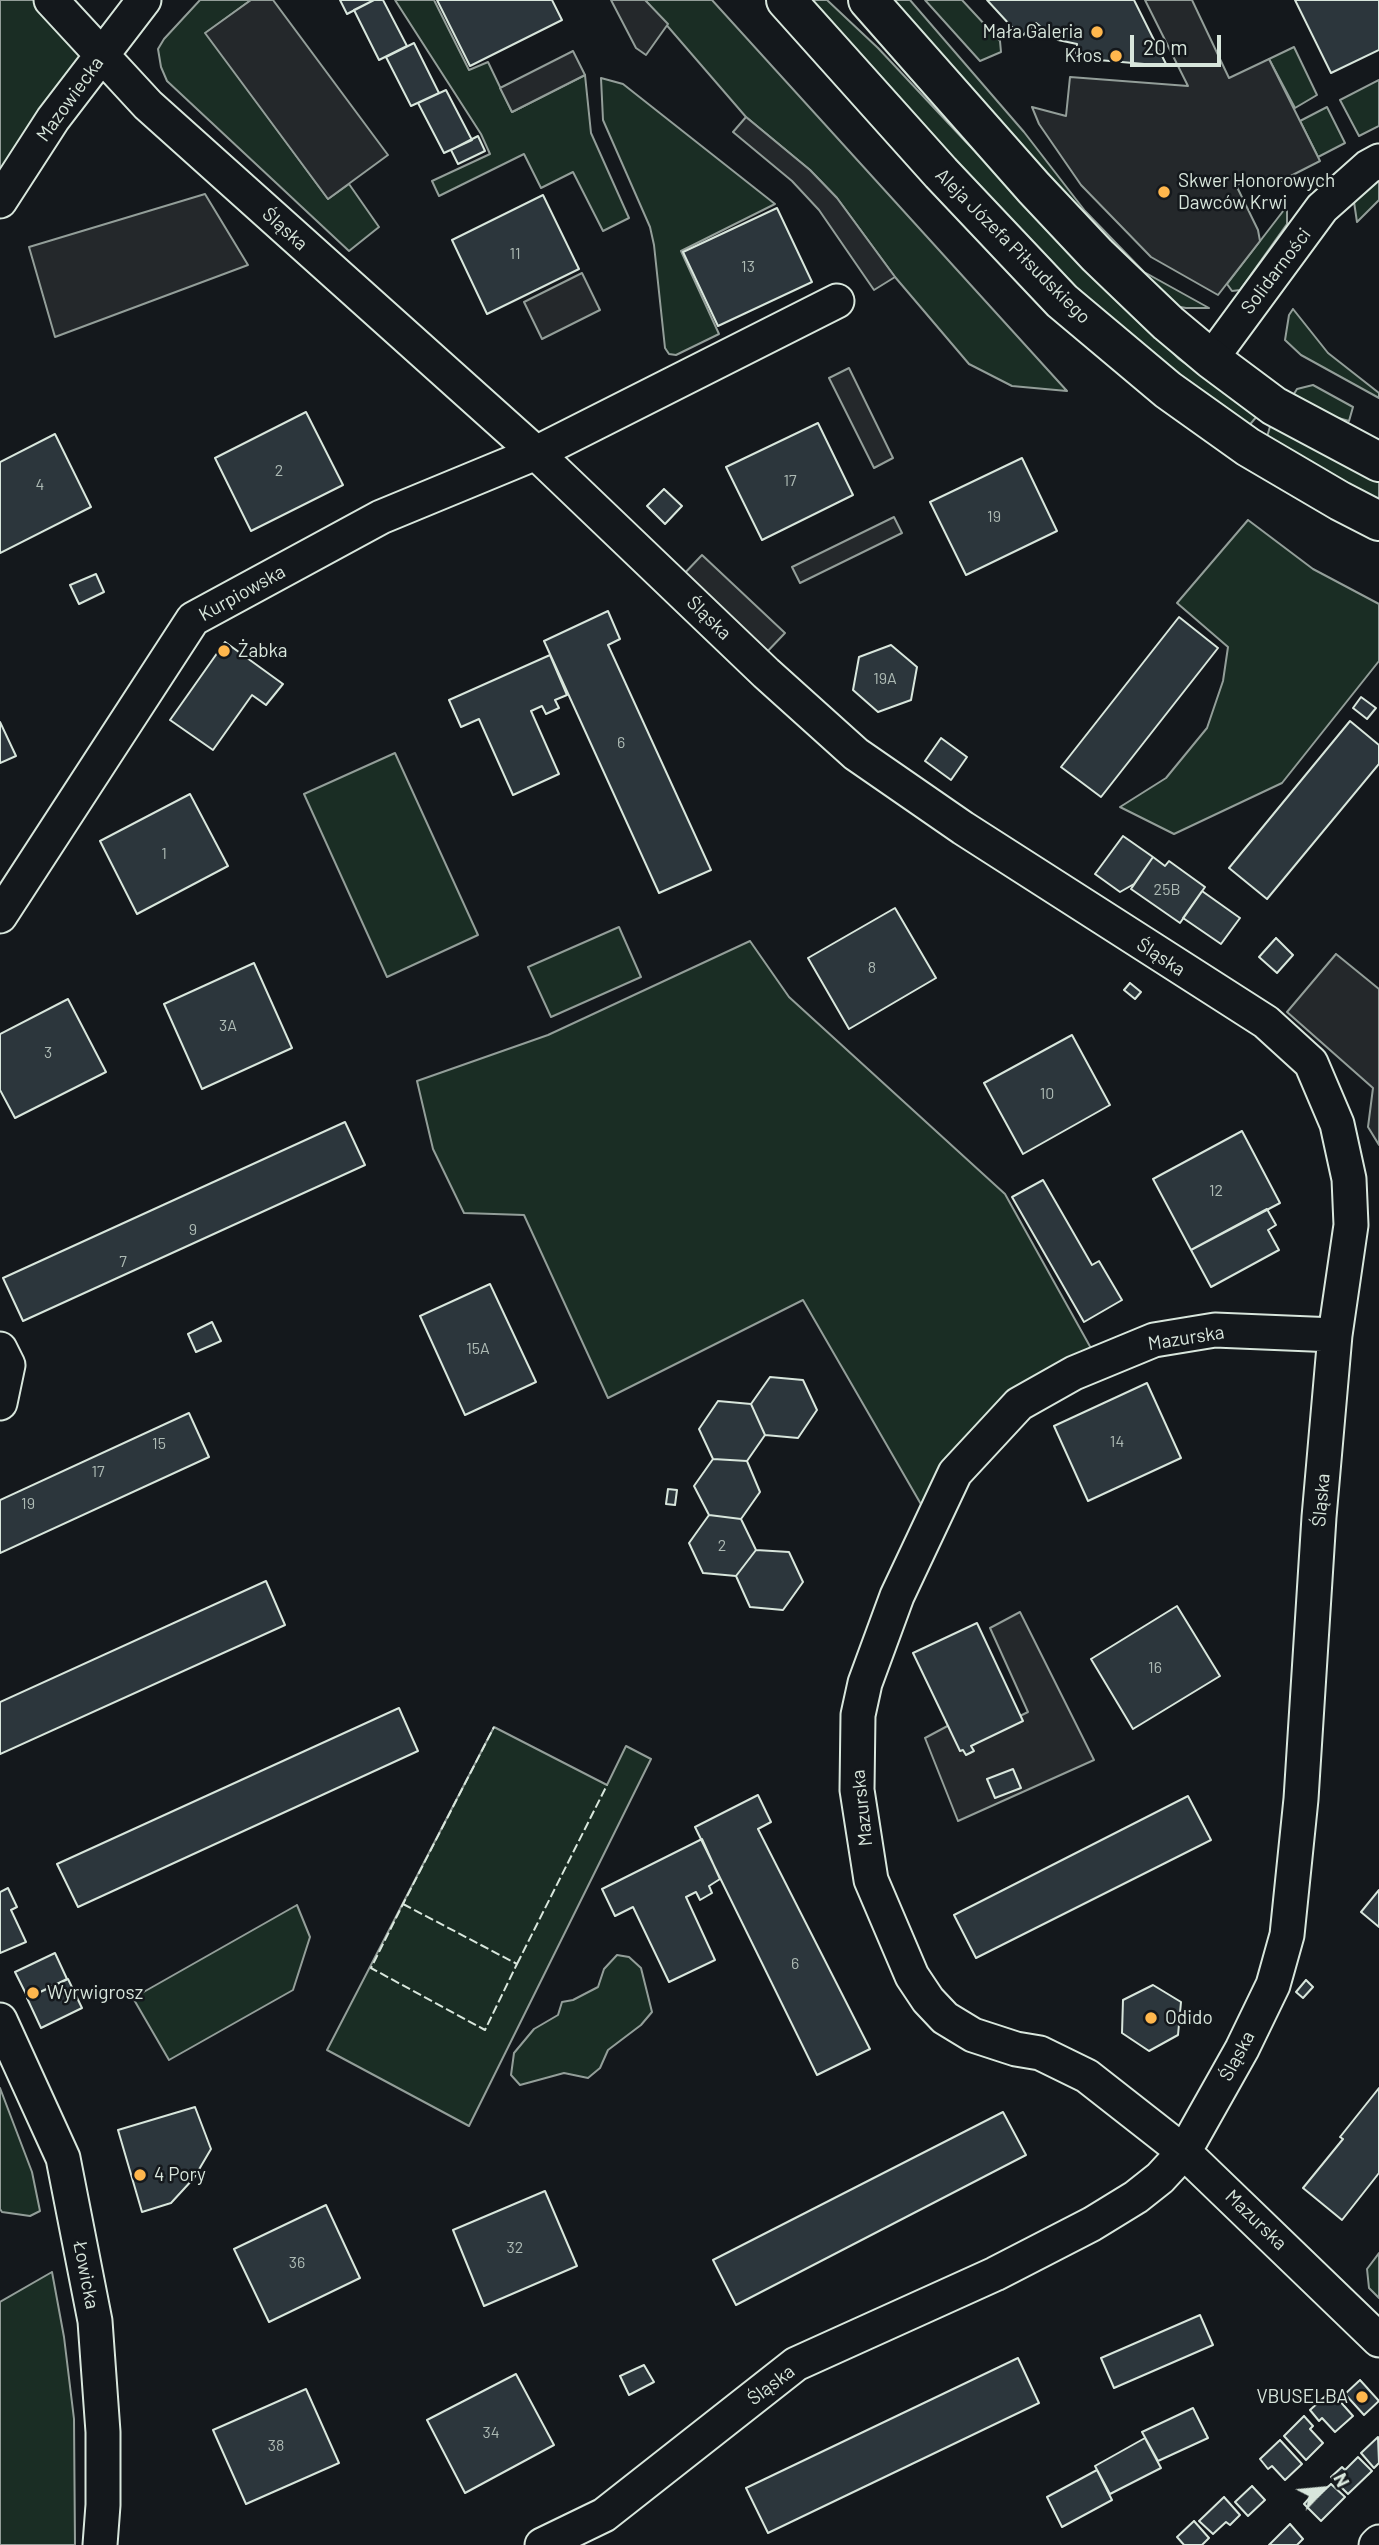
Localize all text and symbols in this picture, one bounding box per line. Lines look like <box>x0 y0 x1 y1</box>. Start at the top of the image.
place label: Mała Galeria <box>983 21 1083 43</box>
scale bar <box>1134 21 1225 65</box>
marker: Mała Galeria <box>1089 24 1105 40</box>
text: 20 m <box>1143 34 1188 59</box>
place label: Kłos <box>1064 45 1102 67</box>
marker: Kłos <box>1108 48 1124 64</box>
street label: Mazowiecka <box>32 52 108 146</box>
street label: Aleja Józefa Piłsudskiego <box>931 164 1095 328</box>
place label: Skwer Honorowych Dawców Krwi <box>1178 170 1335 214</box>
marker: Skwer Honorowych Dawców Krwi <box>1156 184 1172 200</box>
street label: Śląska <box>258 203 312 255</box>
street label: Solidarności <box>1236 223 1316 319</box>
house number: 11 <box>509 244 521 264</box>
house number: 13 <box>741 257 755 277</box>
house number: 2 <box>275 461 283 481</box>
house number: 17 <box>783 471 797 491</box>
house number: 4 <box>36 475 44 495</box>
house number: 19 <box>987 507 1001 527</box>
street label: Kurpiowska <box>195 560 289 626</box>
street label: Śląska <box>682 591 736 645</box>
place label: Żabka <box>238 640 288 662</box>
marker: Żabka <box>216 643 232 659</box>
house number: 19A <box>873 669 897 689</box>
house number: 6 <box>617 733 625 753</box>
house number: 1 <box>161 844 167 864</box>
house number: 25B <box>1154 880 1180 900</box>
street label: Śląska <box>1132 933 1190 981</box>
house number: 8 <box>868 958 876 978</box>
house number: 3A <box>219 1016 237 1036</box>
house number: 3 <box>44 1043 52 1063</box>
house number: 10 <box>1040 1084 1054 1104</box>
house number: 12 <box>1209 1181 1223 1201</box>
house number: 9 <box>189 1220 197 1240</box>
house number: 7 <box>119 1252 127 1272</box>
street label: Mazurska <box>1146 1321 1226 1355</box>
house number: 15A <box>466 1339 490 1359</box>
house number: 14 <box>1110 1432 1124 1452</box>
house number: 15 <box>152 1434 166 1454</box>
house number: 17 <box>91 1462 105 1482</box>
street label: Śląska <box>1307 1472 1335 1528</box>
house number: 19 <box>21 1494 35 1514</box>
house number: 2 <box>718 1536 726 1556</box>
house number: 16 <box>1148 1658 1162 1678</box>
street label: Mazurska <box>847 1769 877 1847</box>
house number: 6 <box>791 1954 799 1974</box>
place label: Wyrwigrosz <box>47 1982 143 2004</box>
marker: Wyrwigrosz <box>25 1985 41 2001</box>
place label: Odido <box>1165 2007 1213 2029</box>
marker: Odido <box>1143 2010 1159 2026</box>
street label: Śląska <box>1214 2027 1260 2085</box>
place label: 4 Pory <box>154 2164 206 2186</box>
marker: 4 Pory <box>132 2167 148 2183</box>
street label: Mazurska <box>1220 2185 1292 2255</box>
house number: 32 <box>507 2238 523 2258</box>
street label: Łowicka <box>68 2239 104 2311</box>
house number: 36 <box>289 2253 305 2273</box>
street label: Śląska <box>743 2360 799 2410</box>
place label: VBUSELBA <box>1256 2386 1348 2408</box>
marker: VBUSELBA <box>1354 2389 1370 2405</box>
house number: 34 <box>482 2423 500 2443</box>
house number: 38 <box>268 2436 284 2456</box>
north arrow <box>1288 2454 1358 2524</box>
text: N <box>1329 2469 1355 2490</box>

